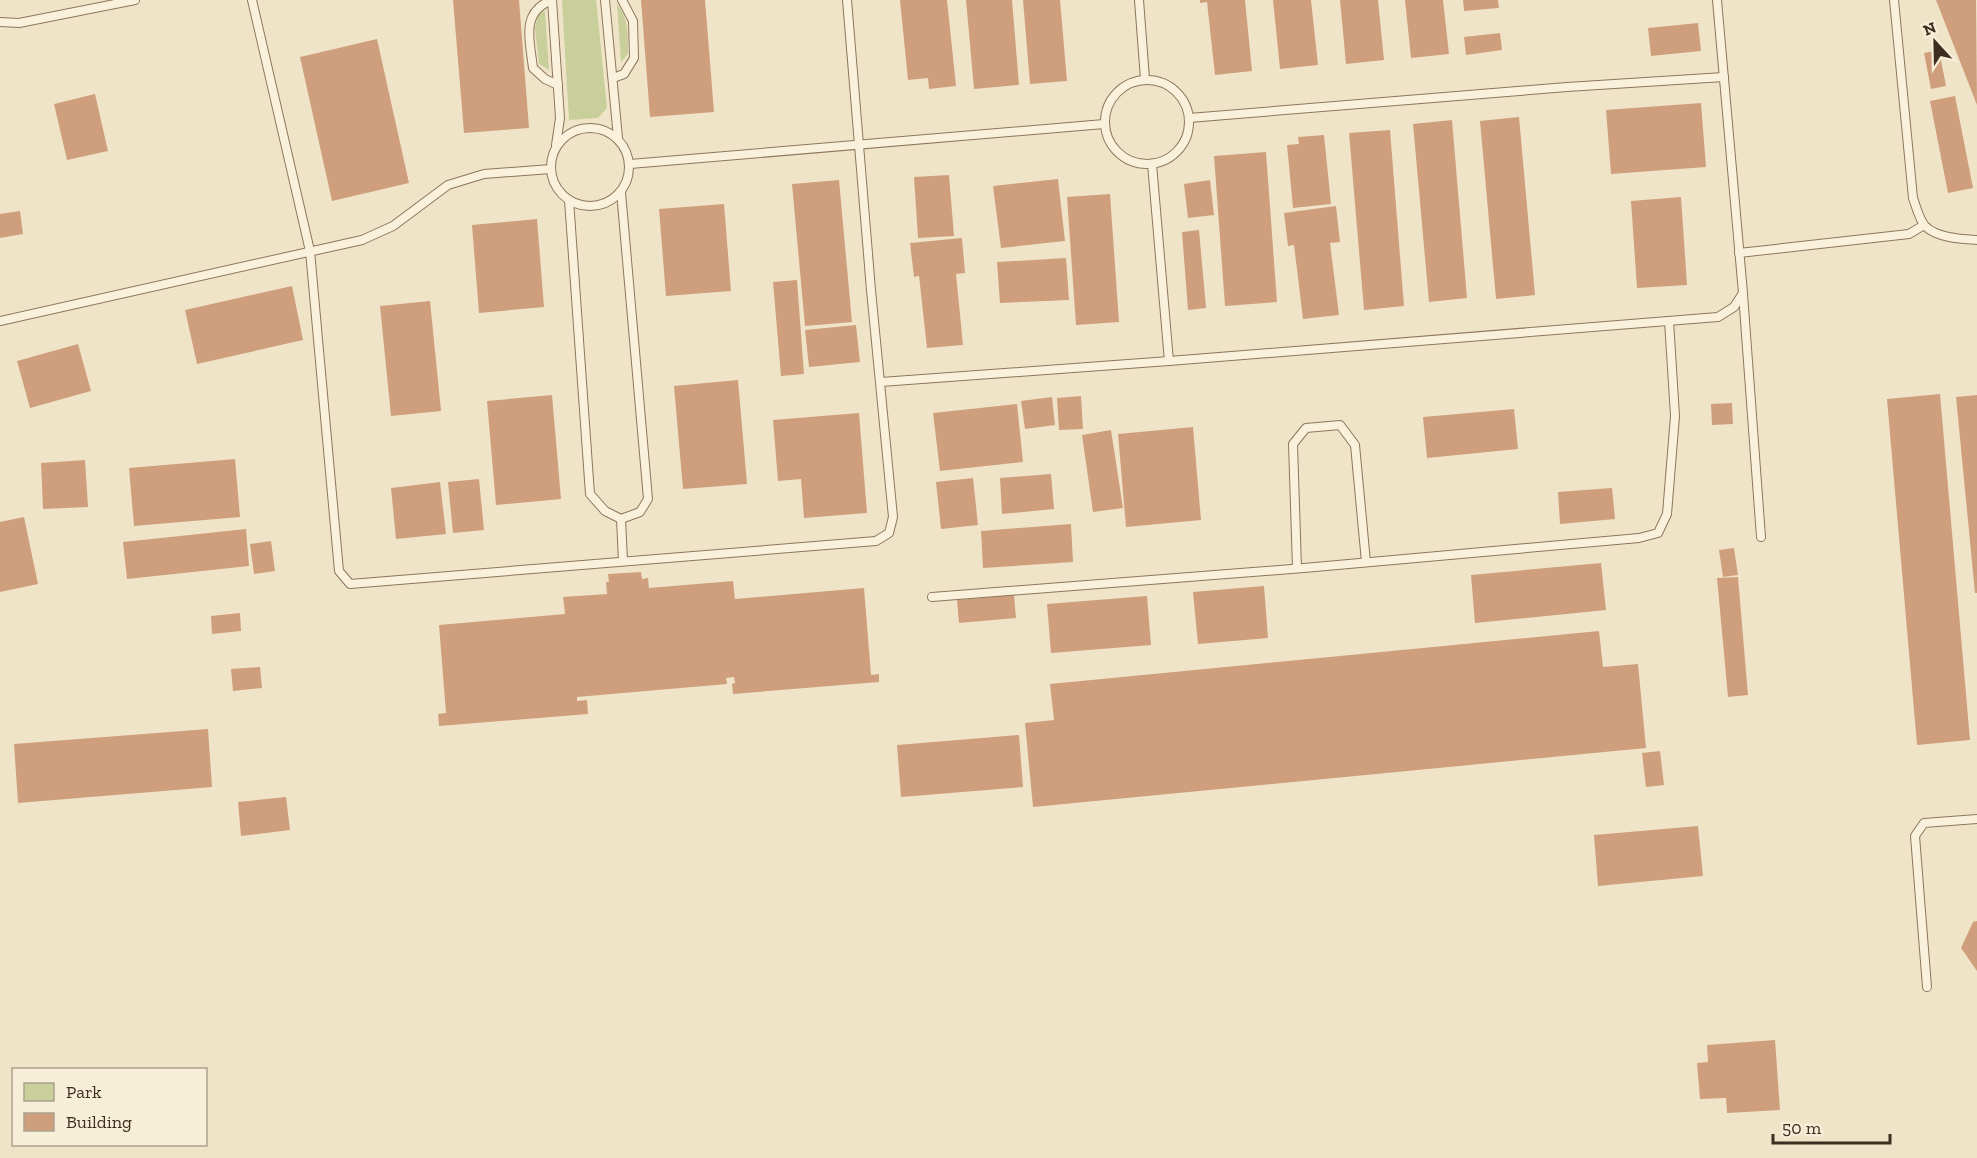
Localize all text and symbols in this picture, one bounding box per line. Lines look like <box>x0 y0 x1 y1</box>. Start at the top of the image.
north arrow <box>1905 12 1965 72</box>
text: N <box>1920 17 1939 40</box>
legend <box>12 1068 207 1146</box>
text: Park <box>66 1081 102 1103</box>
scale bar <box>1773 1107 1890 1145</box>
text: Building <box>66 1111 132 1133</box>
text: 50 m <box>1782 1117 1822 1139</box>

